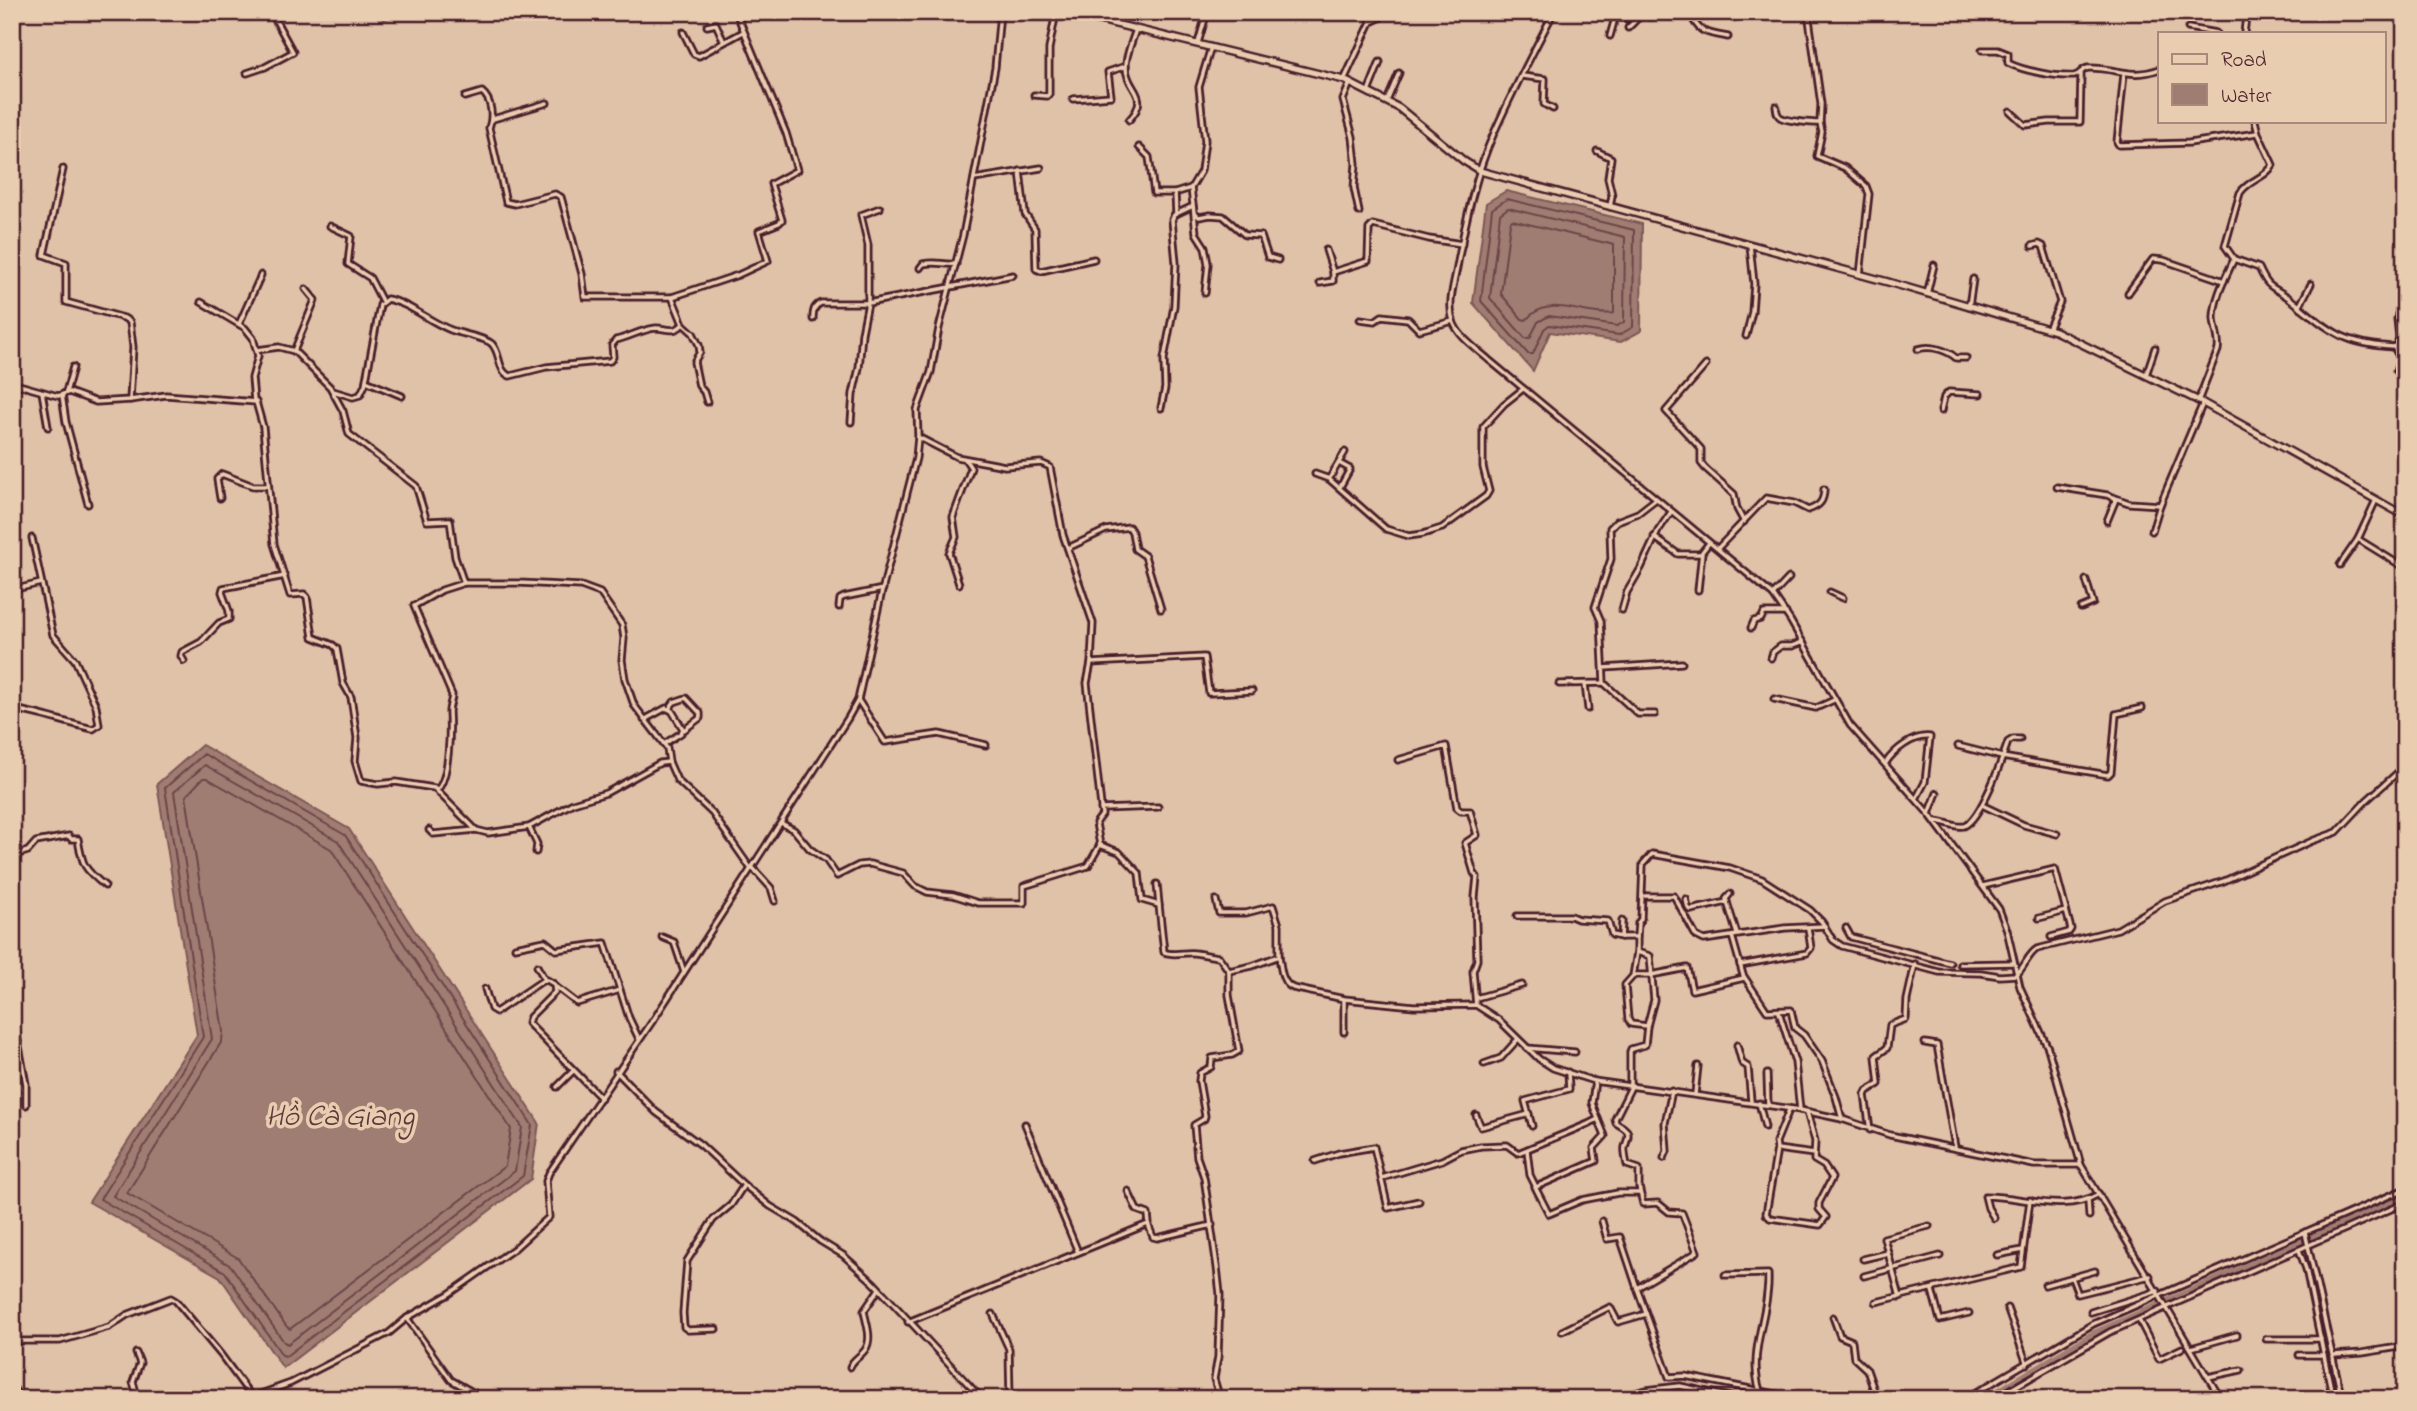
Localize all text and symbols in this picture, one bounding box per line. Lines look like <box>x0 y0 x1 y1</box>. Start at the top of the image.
legend <box>2158 32 2386 122</box>
text: Road <box>2221 46 2267 76</box>
text: Water <box>2221 82 2272 112</box>
water label: Hồ Cà Giang <box>266 1096 415 1140</box>

